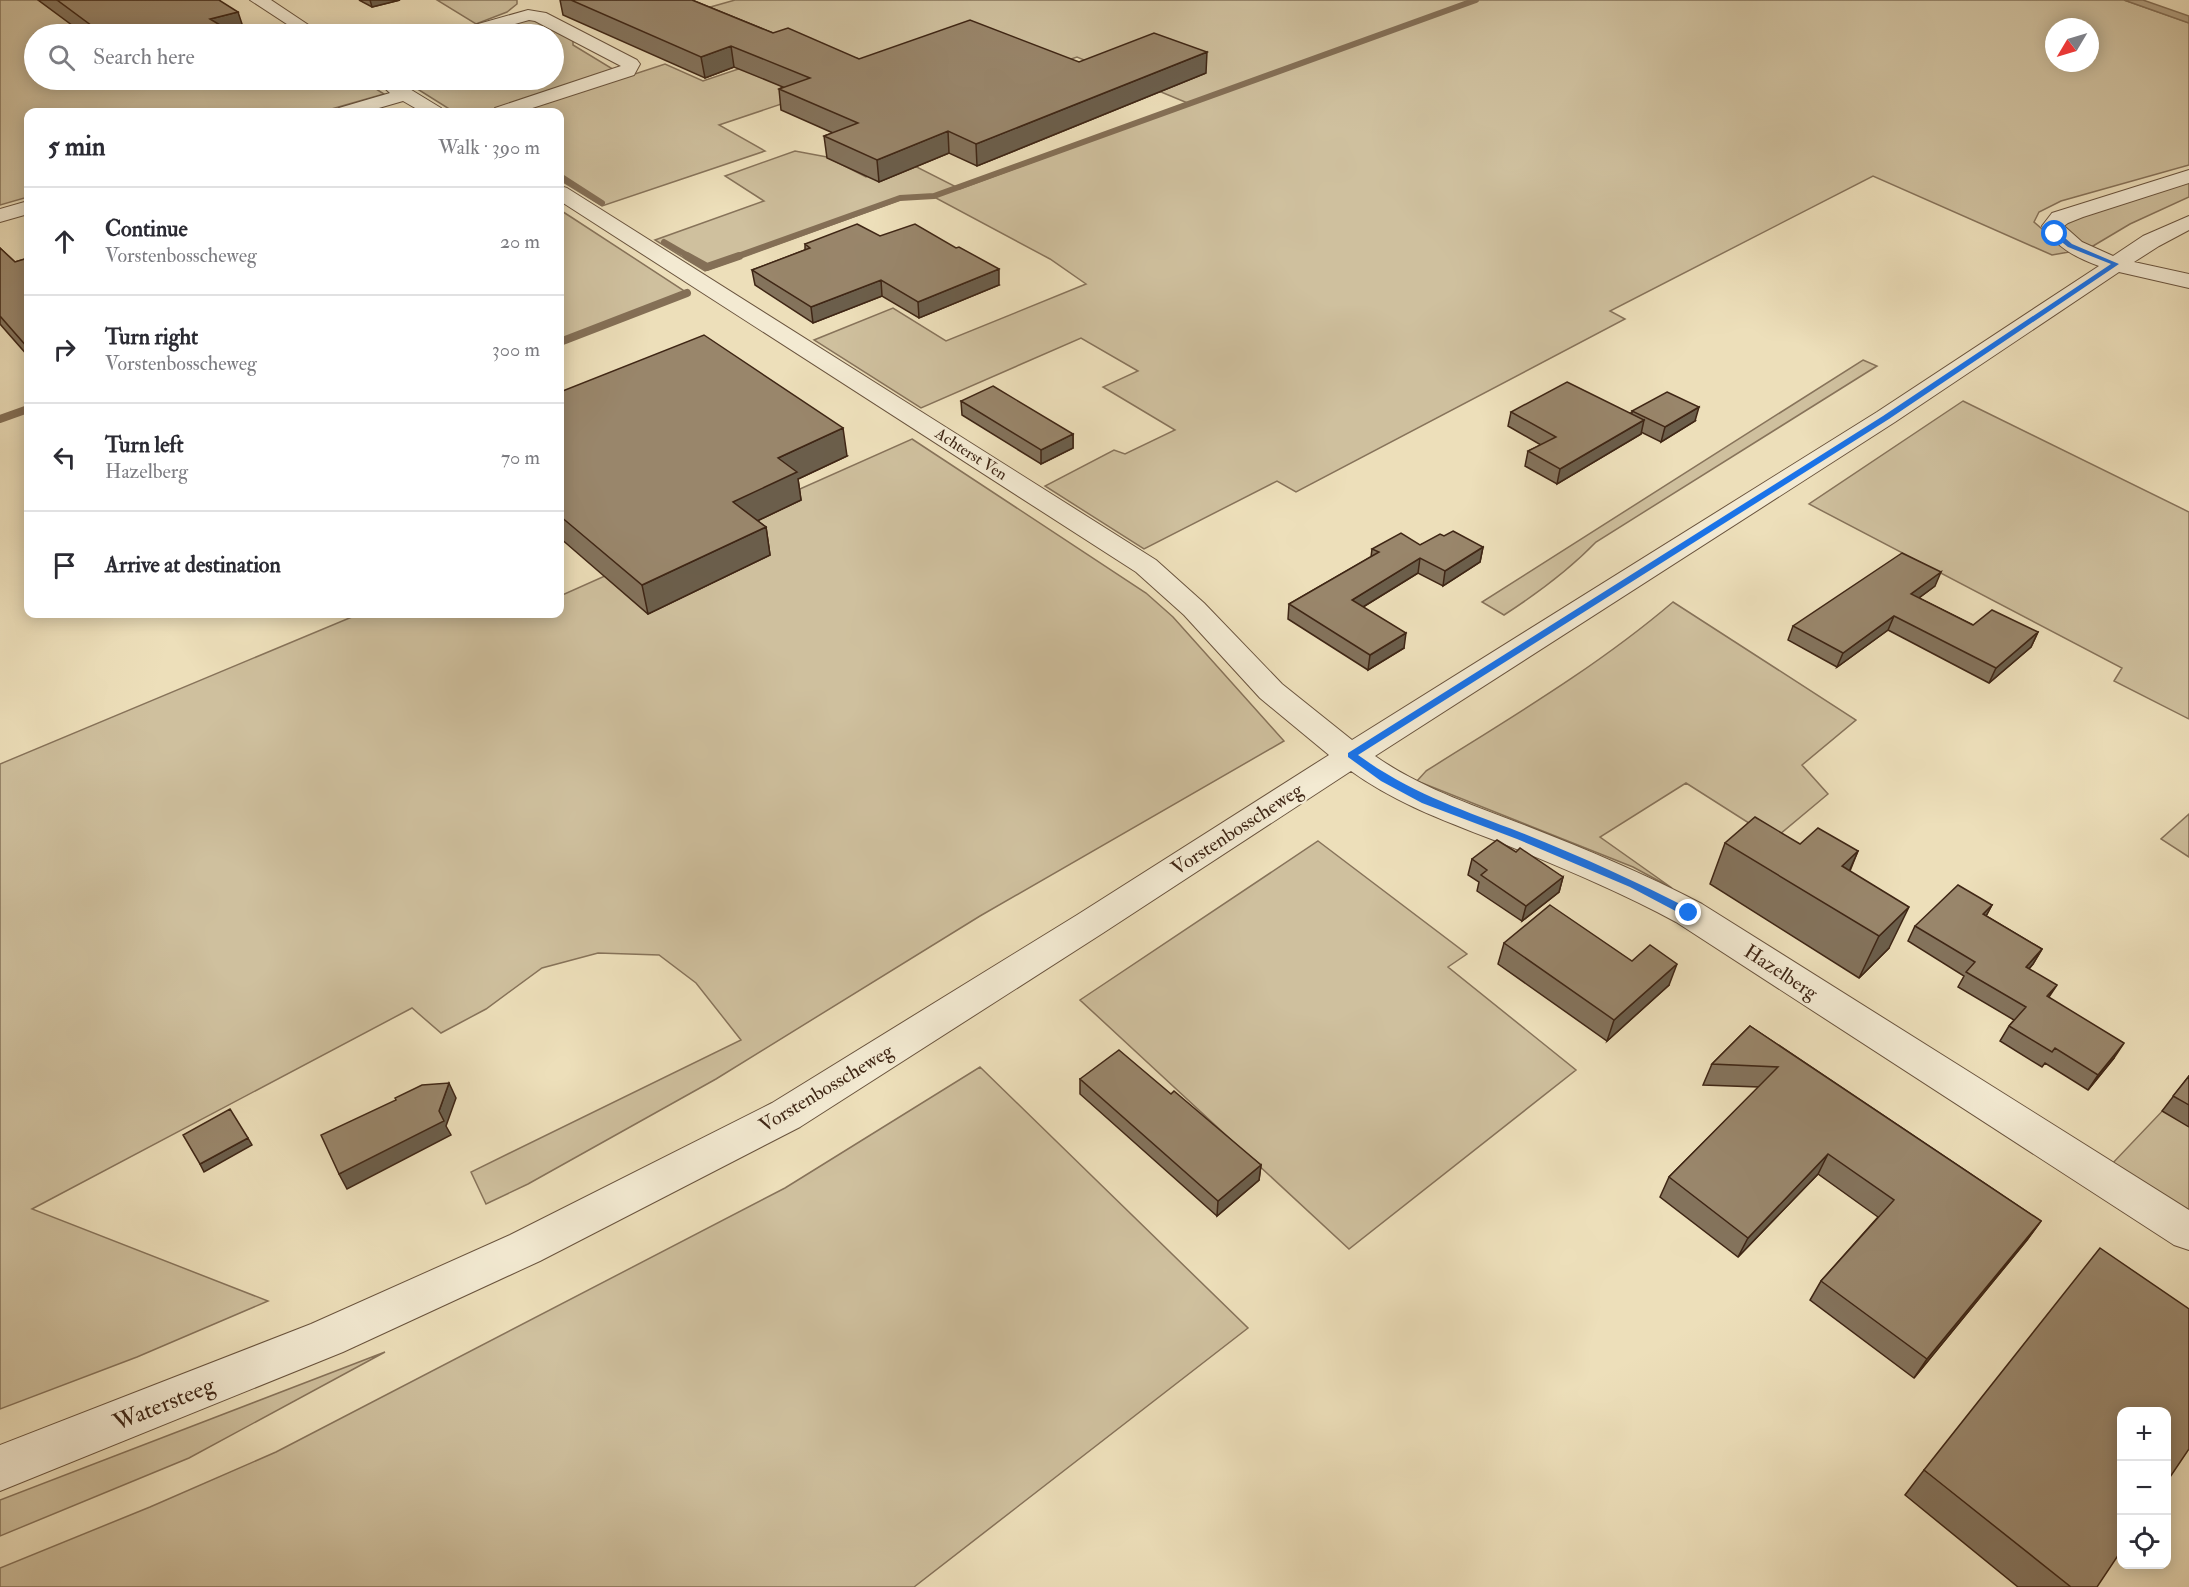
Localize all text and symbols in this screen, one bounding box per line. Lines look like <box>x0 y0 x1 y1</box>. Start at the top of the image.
north arrow <box>2045 18 2099 72</box>
search box <box>24 24 564 90</box>
icon: search <box>45 41 78 74</box>
text: Search here <box>93 43 195 71</box>
text: 5 min <box>48 131 105 163</box>
text: Walk · 390 m <box>438 135 540 160</box>
text: Continue <box>105 215 188 243</box>
route start <box>2041 220 2067 246</box>
icon: ahead <box>48 225 81 258</box>
text: 20 m <box>500 229 540 254</box>
text: Vorstenbosscheweg <box>105 243 257 268</box>
text: Turn right <box>105 323 198 351</box>
icon: right <box>48 333 81 366</box>
text: 300 m <box>492 337 540 362</box>
text: Vorstenbosscheweg <box>105 351 257 376</box>
street label: Achterst Ven <box>930 423 1011 485</box>
text: Turn left <box>105 431 184 459</box>
icon: left <box>48 441 81 474</box>
text: 70 m <box>501 445 540 470</box>
text: Hazelberg <box>105 459 188 484</box>
icon: arrive <box>48 549 81 582</box>
text: Arrive at destination <box>105 551 281 579</box>
street label: Vorstenbosscheweg <box>1166 777 1308 881</box>
route end <box>1675 899 1701 925</box>
street label: Hazelberg <box>1739 939 1824 1006</box>
street label: Vorstenbosscheweg <box>754 1038 899 1138</box>
street label: Watersteeg <box>108 1369 220 1439</box>
map controls <box>2117 1407 2171 1569</box>
button: + <box>2117 1407 2171 1461</box>
button: − <box>2117 1461 2171 1515</box>
button: locate <box>2117 1515 2171 1569</box>

